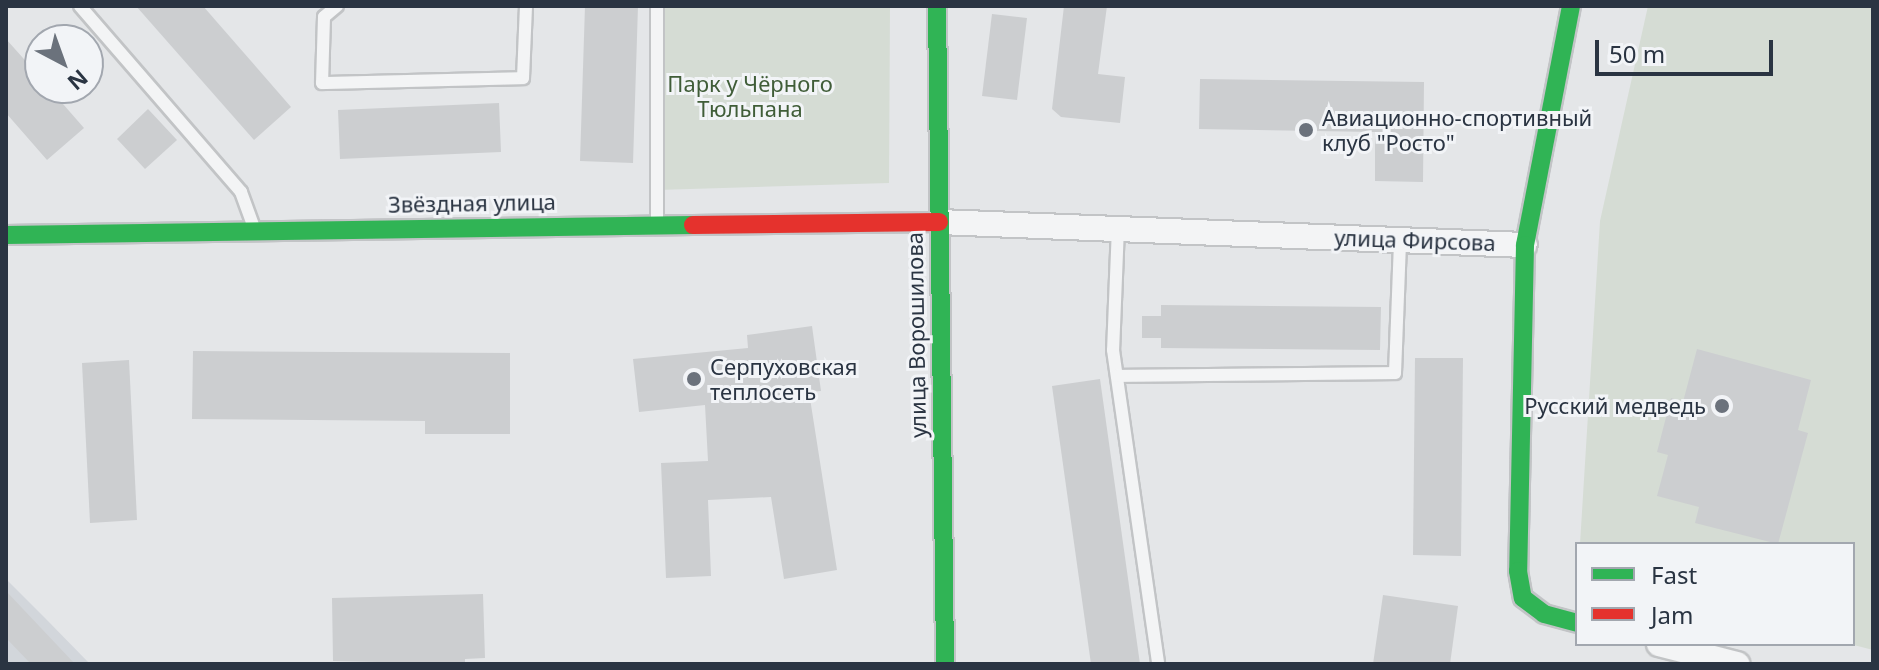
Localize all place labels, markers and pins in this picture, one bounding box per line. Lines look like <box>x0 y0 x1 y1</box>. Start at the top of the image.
place label: Авиационно-спортивный клуб "Росто" <box>1322 104 1592 156</box>
marker: Авиационно-спортивный клуб "Росто" <box>1297 121 1315 139</box>
place label: Серпуховская теплосеть <box>710 353 857 404</box>
marker: Серпуховская теплосеть <box>685 370 703 388</box>
place label: Русский медведь <box>1524 393 1706 419</box>
marker: Русский медведь <box>1713 397 1731 415</box>

